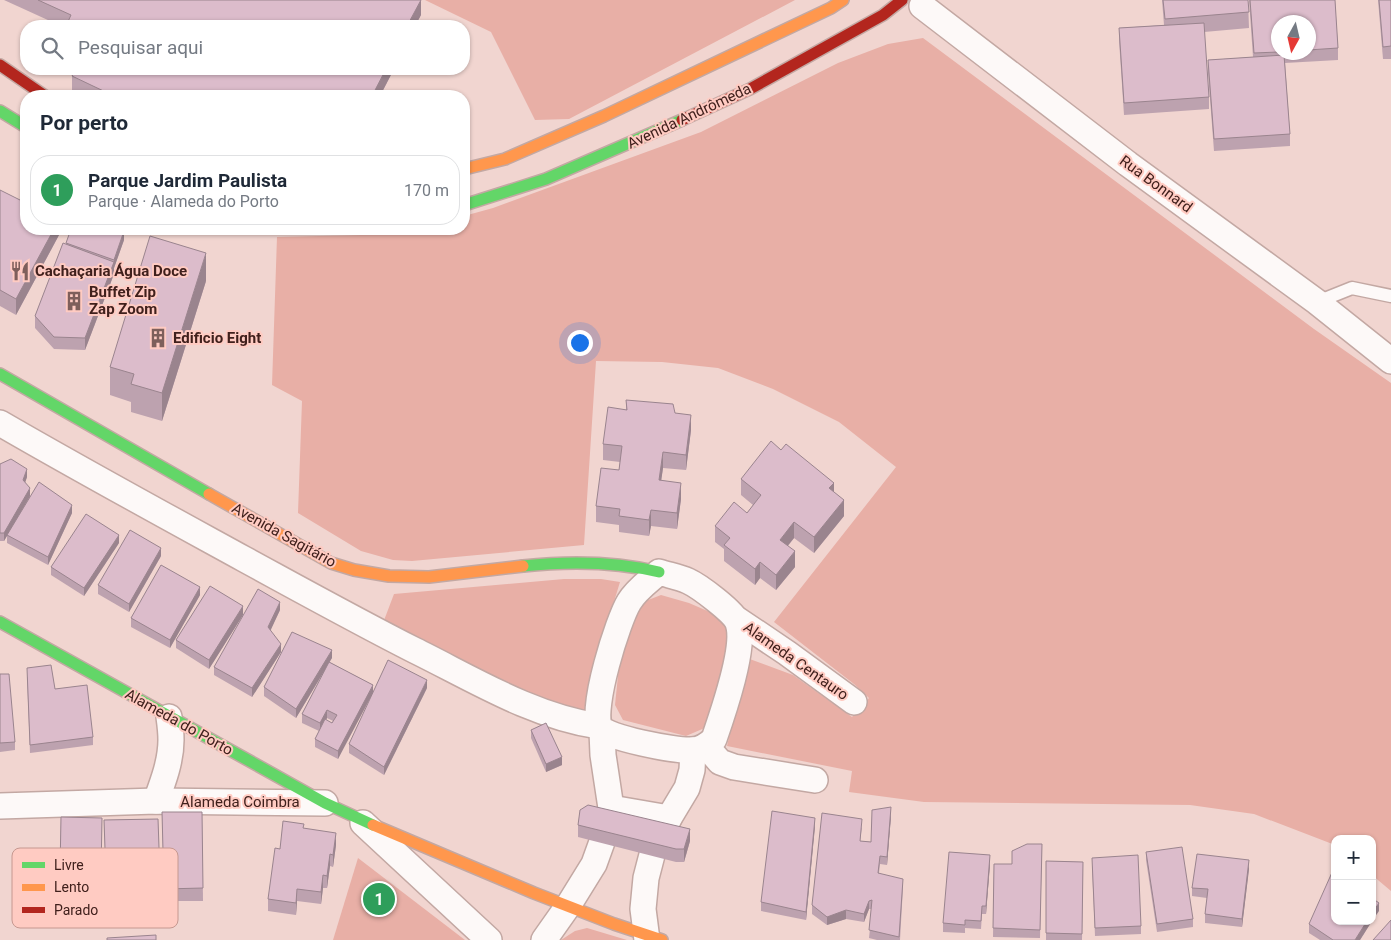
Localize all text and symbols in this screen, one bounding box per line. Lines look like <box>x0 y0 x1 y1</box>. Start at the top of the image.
north arrow <box>1271 15 1316 60</box>
search box <box>20 20 470 75</box>
icon: search <box>38 34 66 62</box>
text: Pesquisar aqui <box>78 36 203 59</box>
street label: Avenida Andrômeda <box>624 79 754 153</box>
text: Por perto <box>40 111 128 135</box>
street label: Rua Bonnard <box>1116 152 1196 216</box>
text: Parque Jardim Paulista <box>88 169 287 192</box>
text: 1 <box>52 181 62 200</box>
text: 170 m <box>404 181 449 200</box>
text: Parque · Alameda do Porto <box>88 192 279 211</box>
restaurant icon: Cachaçaria Água Doce <box>9 260 31 282</box>
place label: Cachaçaria Água Doce <box>35 262 187 280</box>
place label: Buffet Zip Zap Zoom <box>89 283 157 318</box>
building icon: Buffet Zip Zap Zoom <box>63 290 85 312</box>
building icon: Edificio Eight <box>147 327 169 349</box>
place label: Edificio Eight <box>173 329 261 347</box>
your location <box>567 330 593 356</box>
street label: Avenida Sagitário <box>229 499 339 571</box>
street label: Alameda Centauro <box>740 618 852 704</box>
street label: Alameda do Porto <box>122 685 236 759</box>
street label: Alameda Coimbra <box>180 793 300 811</box>
map controls <box>1331 835 1376 925</box>
button: + <box>1331 835 1376 880</box>
legend <box>12 848 178 928</box>
text: Livre <box>54 857 84 873</box>
text: Lento <box>54 879 89 895</box>
pin: 1 <box>363 880 395 918</box>
button: − <box>1331 880 1376 925</box>
text: Parado <box>54 902 98 918</box>

